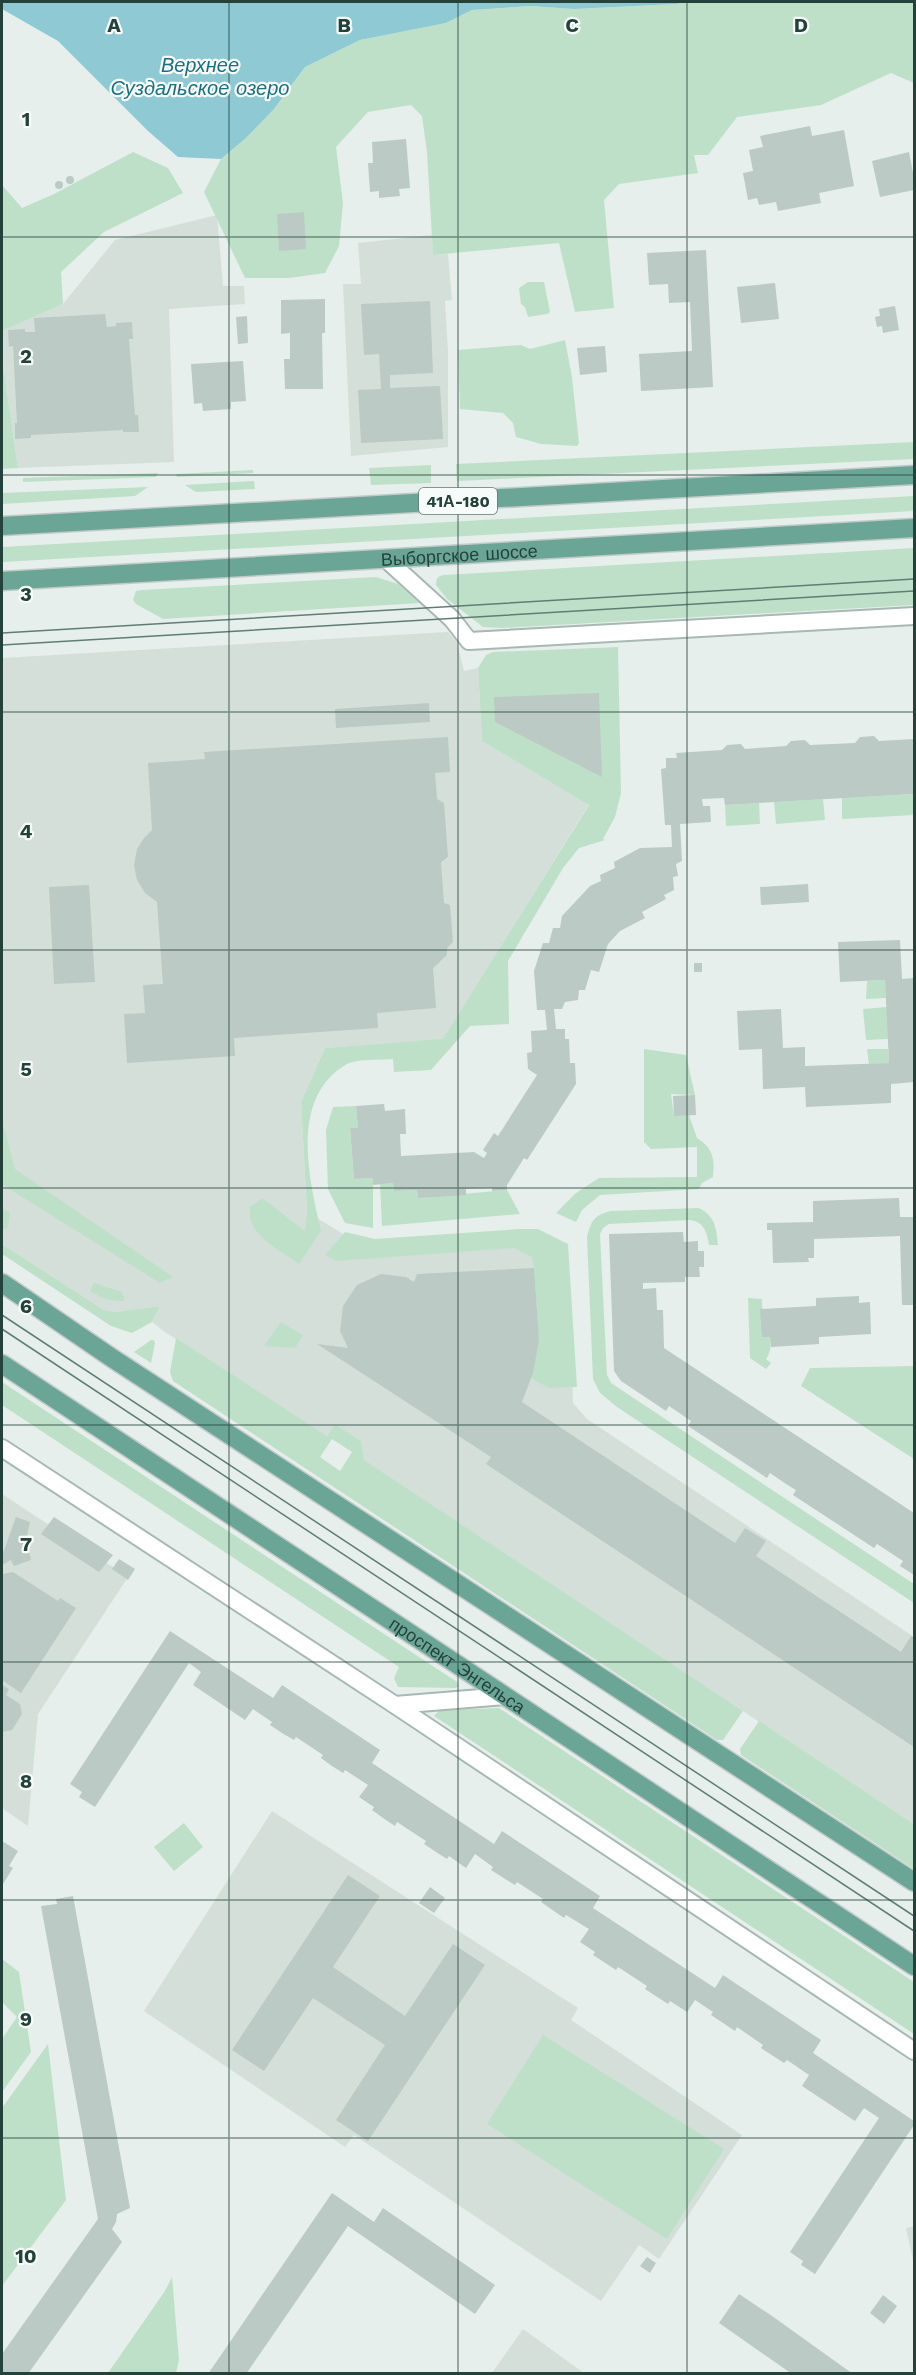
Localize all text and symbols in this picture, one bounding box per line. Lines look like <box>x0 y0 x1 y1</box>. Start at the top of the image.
text: A <box>107 13 121 37</box>
text: B <box>337 13 351 37</box>
text: C <box>565 13 579 37</box>
text: D <box>794 13 808 37</box>
water label: Верхнее Суздальское озеро <box>111 53 289 100</box>
text: 1 <box>22 107 30 131</box>
text: 2 <box>20 344 32 368</box>
road number: 41А-180 <box>419 488 497 514</box>
street label: Выборгское шоссе <box>380 539 538 569</box>
text: 3 <box>20 582 32 606</box>
text: 4 <box>20 819 33 843</box>
text: 5 <box>20 1057 32 1081</box>
text: 6 <box>20 1294 32 1318</box>
text: 7 <box>20 1532 32 1556</box>
street label: проспект Энгельса <box>386 1612 530 1718</box>
text: 8 <box>20 1769 32 1793</box>
text: 9 <box>20 2007 32 2031</box>
text: 10 <box>15 2244 37 2268</box>

